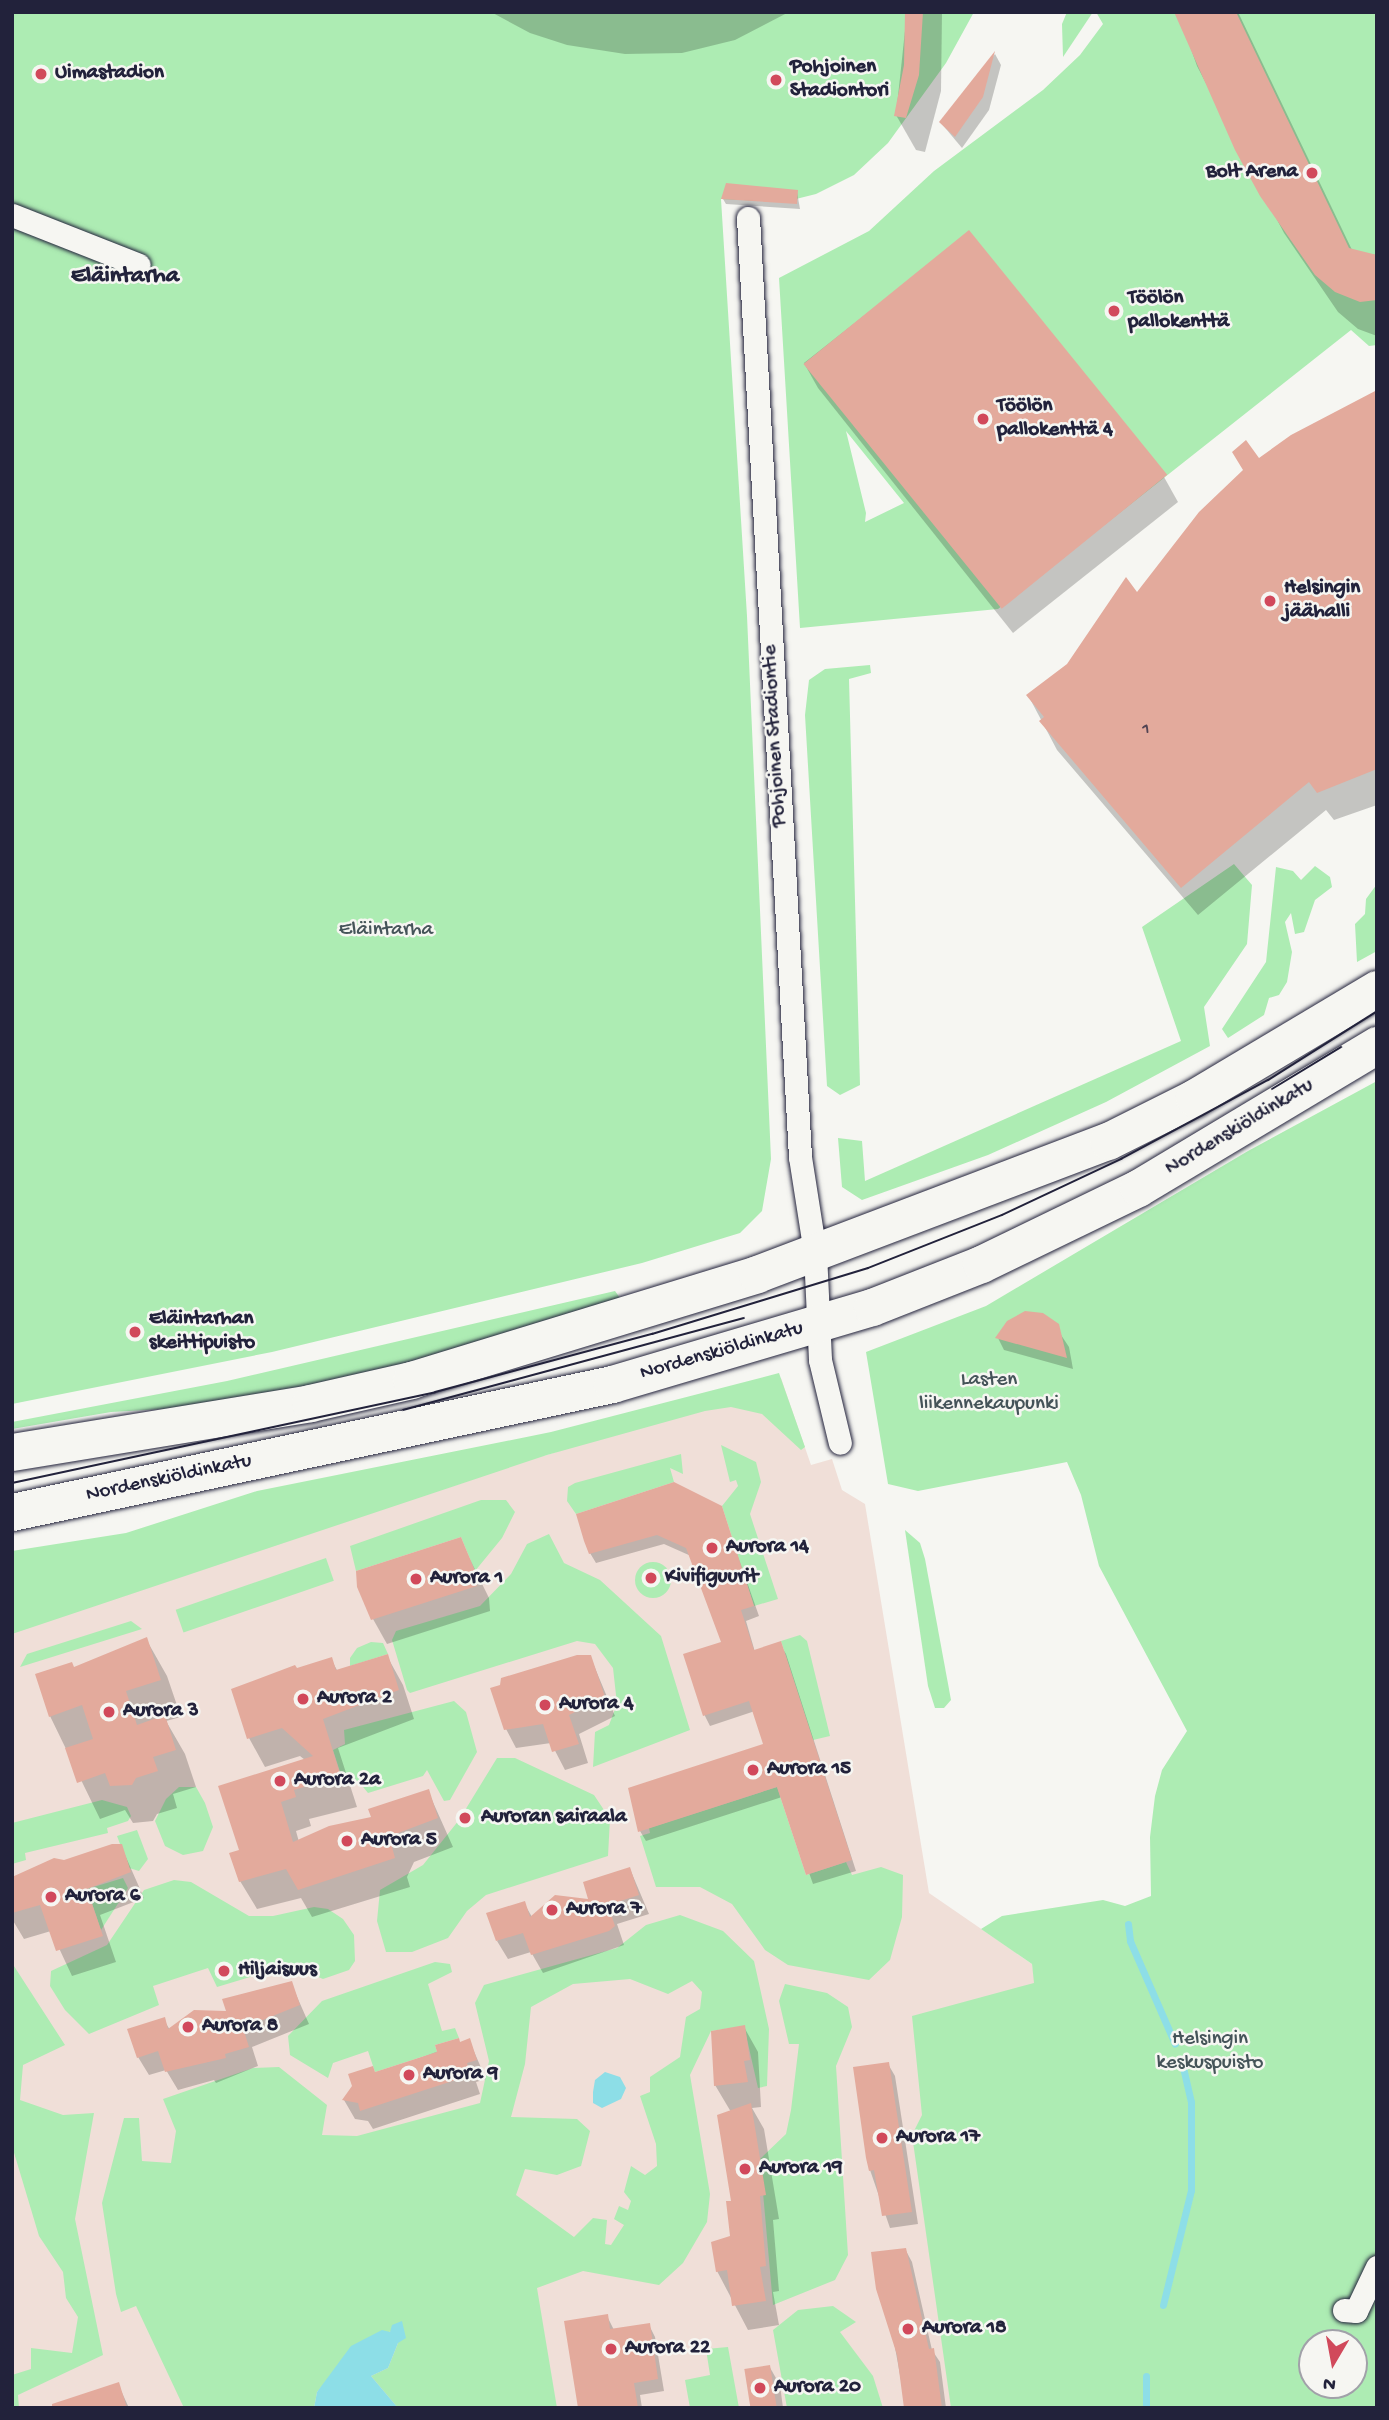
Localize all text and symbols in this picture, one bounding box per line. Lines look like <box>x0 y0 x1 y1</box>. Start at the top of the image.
place label: Pohjoinen Stadiontori <box>790 55 889 105</box>
place label: Uimastadion <box>55 61 164 87</box>
marker: Uimastadion <box>33 66 49 82</box>
marker: Pohjoinen Stadiontori <box>768 72 784 88</box>
place label: Bolt Arena <box>1206 160 1298 186</box>
marker: Bolt Arena <box>1304 165 1320 181</box>
district label: Eläintarha <box>71 263 179 291</box>
place label: Töölön pallokenttä <box>1128 286 1229 336</box>
marker: Töölön pallokenttä <box>1106 303 1122 319</box>
place label: Töölön pallokenttä 4 <box>997 394 1113 444</box>
marker: Töölön pallokenttä 4 <box>975 411 991 427</box>
place label: Helsingin jäähalli <box>1284 576 1360 626</box>
marker: Helsingin jäähalli <box>1262 593 1278 609</box>
street label: Pohjoinen Stadiontie <box>759 644 793 828</box>
house number: 1 <box>1142 719 1150 741</box>
park label: Eläintarha <box>339 918 433 944</box>
street label: Nordenskiöldinkatu <box>1161 1074 1319 1182</box>
place label: Eläintarhan skeittipuisto <box>149 1307 255 1357</box>
street label: Nordenskiöldinkatu <box>637 1317 807 1387</box>
marker: Eläintarhan skeittipuisto <box>127 1324 143 1340</box>
park label: Lasten liikennekaupunki <box>919 1368 1059 1418</box>
street label: Nordenskiöldinkatu <box>84 1449 254 1509</box>
place label: Aurora 14 <box>726 1535 809 1561</box>
marker: Aurora 14 <box>704 1540 720 1556</box>
place label: Kivifiguurit <box>665 1565 758 1591</box>
place label: Aurora 1 <box>430 1566 503 1592</box>
marker: Kivifiguurit <box>643 1570 659 1586</box>
marker: Aurora 1 <box>408 1571 424 1587</box>
place label: Aurora 2 <box>317 1686 392 1712</box>
marker: Aurora 2 <box>295 1691 311 1707</box>
place label: Aurora 4 <box>559 1692 634 1718</box>
marker: Aurora 4 <box>537 1697 553 1713</box>
place label: Aurora 3 <box>123 1699 199 1725</box>
marker: Aurora 3 <box>101 1704 117 1720</box>
place label: Aurora 15 <box>767 1757 851 1783</box>
marker: Aurora 15 <box>745 1762 761 1778</box>
place label: Aurora 2a <box>294 1768 381 1794</box>
marker: Aurora 2a <box>272 1773 288 1789</box>
place label: Auroran sairaala <box>481 1805 627 1831</box>
marker: Auroran sairaala <box>455 1808 475 1828</box>
place label: Aurora 5 <box>361 1828 437 1854</box>
marker: Aurora 5 <box>339 1833 355 1849</box>
place label: Aurora 6 <box>65 1884 140 1910</box>
marker: Aurora 6 <box>43 1889 59 1905</box>
place label: Aurora 7 <box>566 1897 642 1923</box>
marker: Aurora 7 <box>544 1902 560 1918</box>
place label: Hiljaisuus <box>238 1958 317 1984</box>
marker: Hiljaisuus <box>216 1963 232 1979</box>
place label: Aurora 8 <box>202 2014 278 2040</box>
marker: Aurora 8 <box>180 2019 196 2035</box>
park label: Helsingin keskuspuisto <box>1157 2027 1263 2077</box>
place label: Aurora 9 <box>423 2062 498 2088</box>
marker: Aurora 9 <box>401 2067 417 2083</box>
place label: Aurora 17 <box>896 2125 980 2151</box>
marker: Aurora 17 <box>874 2130 890 2146</box>
place label: Aurora 19 <box>759 2156 843 2182</box>
marker: Aurora 19 <box>737 2161 753 2177</box>
place label: Aurora 18 <box>922 2316 1007 2342</box>
marker: Aurora 18 <box>900 2321 916 2337</box>
north arrow <box>1298 2329 1368 2399</box>
place label: Aurora 22 <box>625 2336 710 2362</box>
marker: Aurora 22 <box>603 2341 619 2357</box>
text: N <box>1322 2371 1338 2396</box>
place label: Aurora 20 <box>774 2375 861 2401</box>
marker: Aurora 20 <box>752 2380 768 2396</box>

